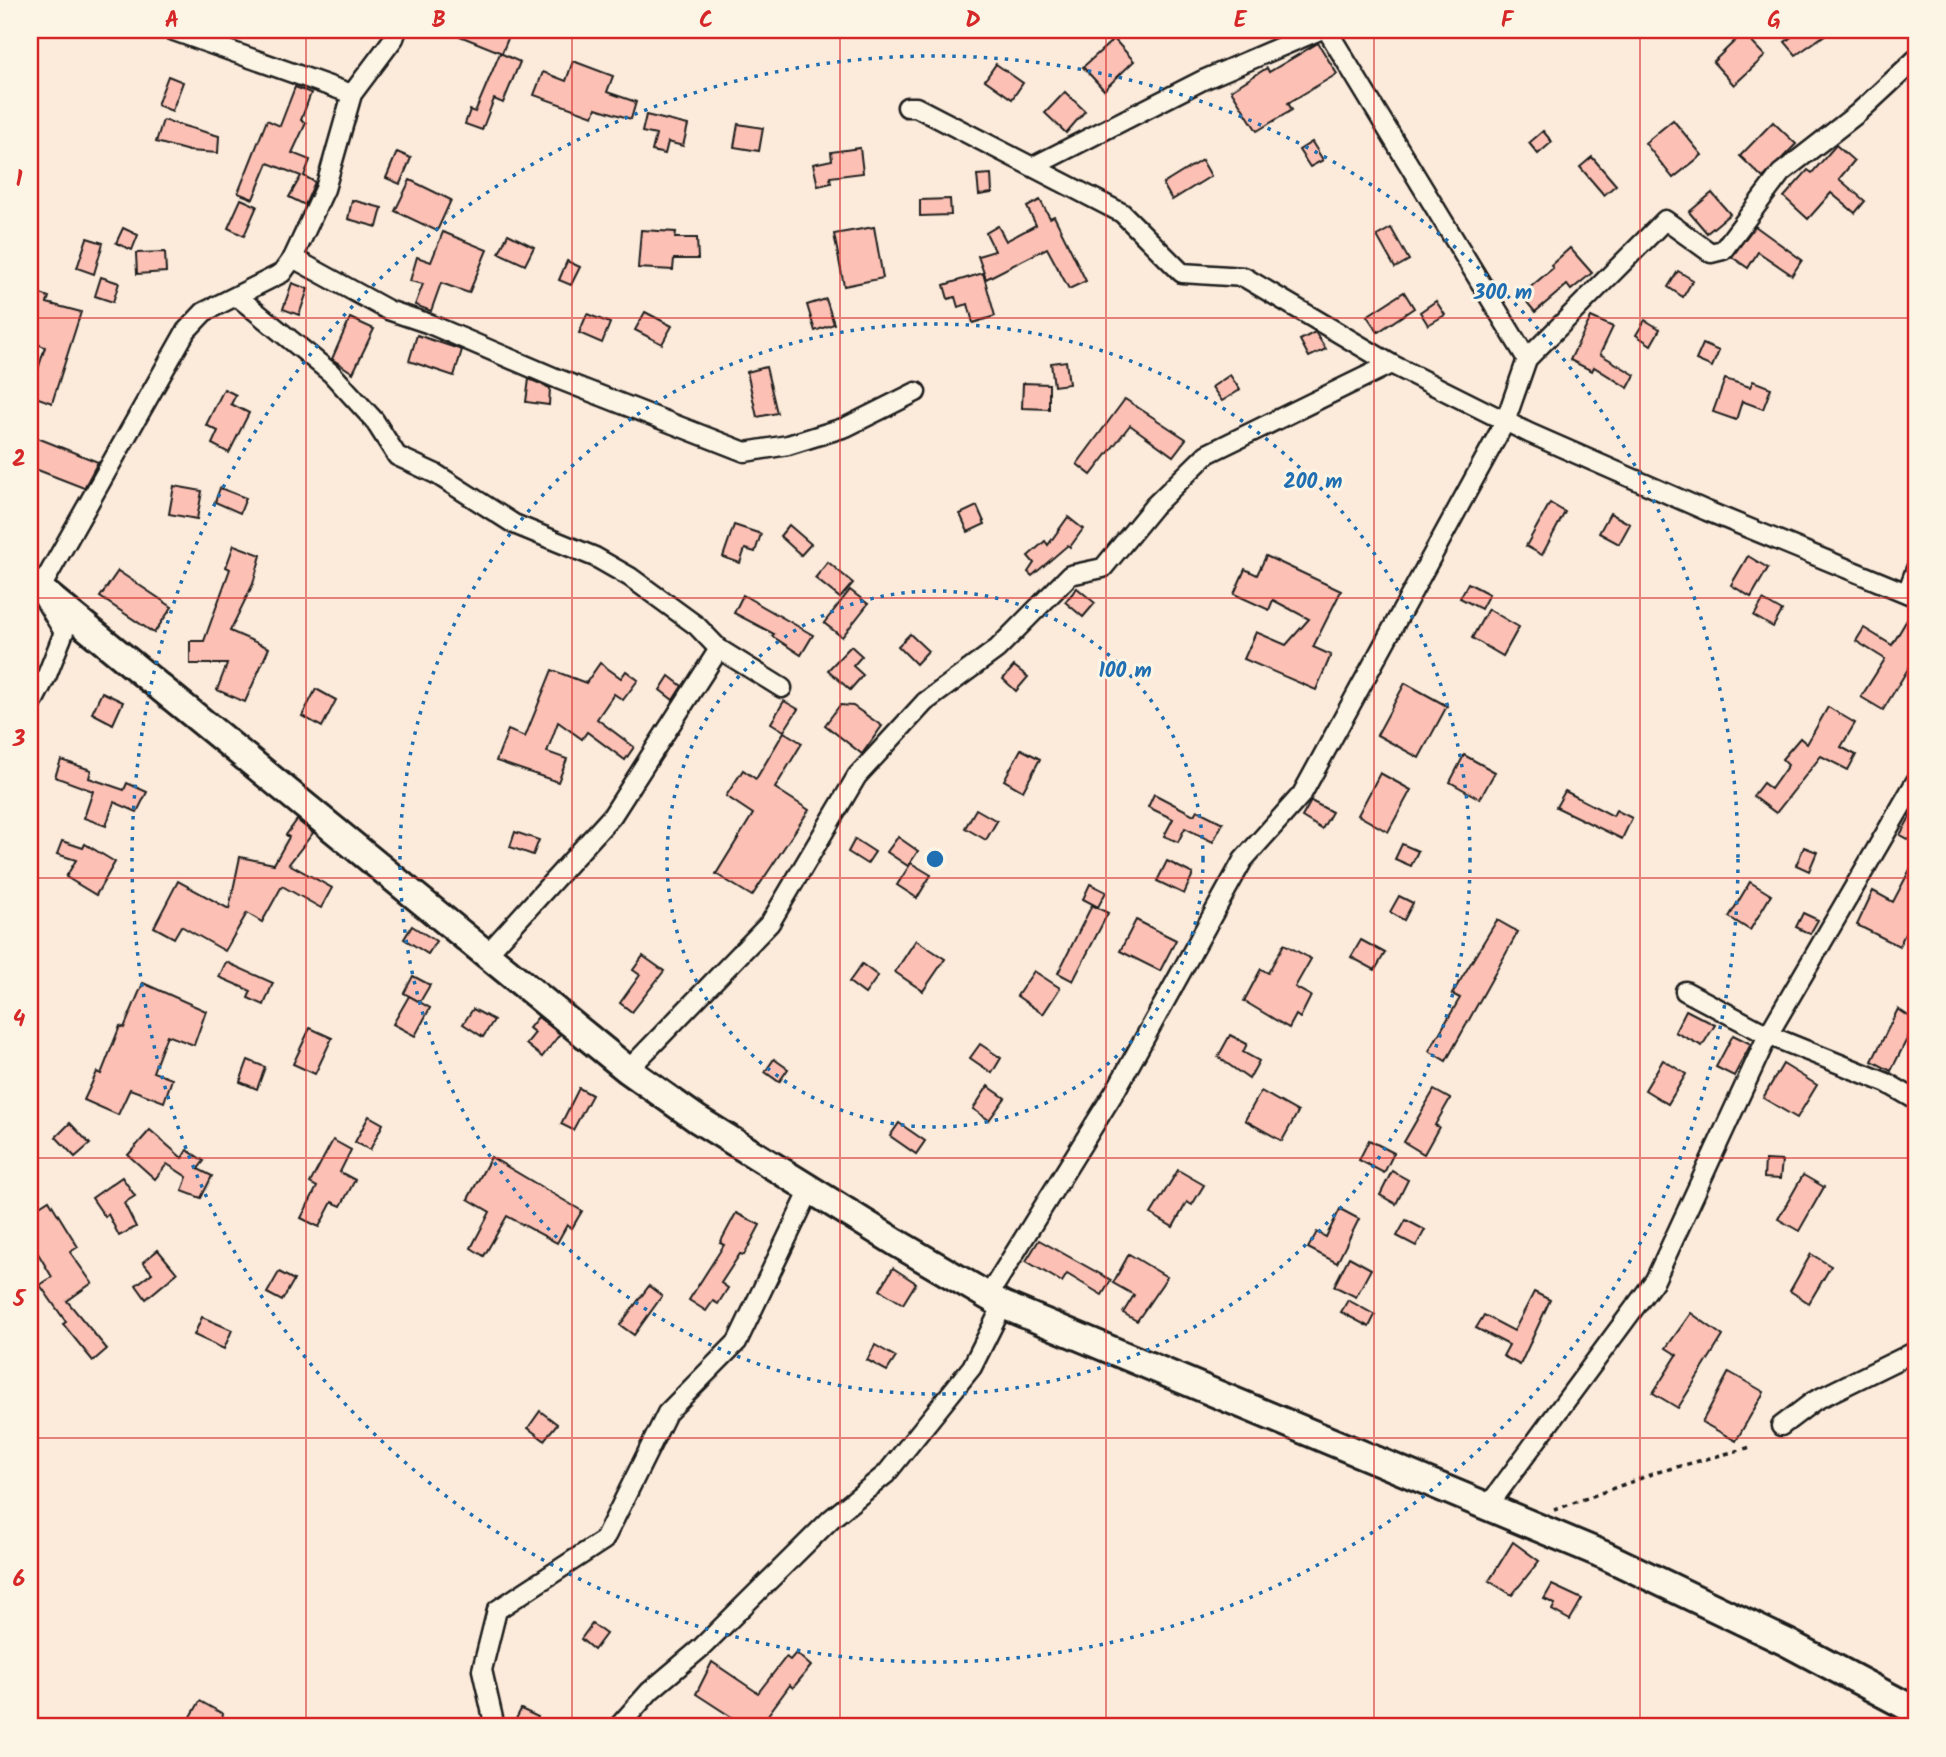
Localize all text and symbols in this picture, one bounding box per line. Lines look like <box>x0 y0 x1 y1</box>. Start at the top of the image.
text: A <box>165 3 179 39</box>
text: B <box>432 3 446 39</box>
text: C <box>699 3 713 39</box>
text: D <box>965 3 981 39</box>
text: E <box>1234 3 1248 39</box>
text: F <box>1501 3 1515 39</box>
text: G <box>1767 3 1781 39</box>
text: 1 <box>16 162 23 198</box>
text: 300 m <box>1473 277 1532 310</box>
text: 2 <box>12 442 26 478</box>
text: 200 m <box>1283 466 1343 499</box>
text: 100 m <box>1098 655 1152 688</box>
text: 3 <box>12 722 26 758</box>
centre of rings <box>923 847 947 871</box>
text: 4 <box>13 1002 26 1038</box>
text: 5 <box>12 1282 27 1318</box>
text: 6 <box>13 1562 25 1598</box>

